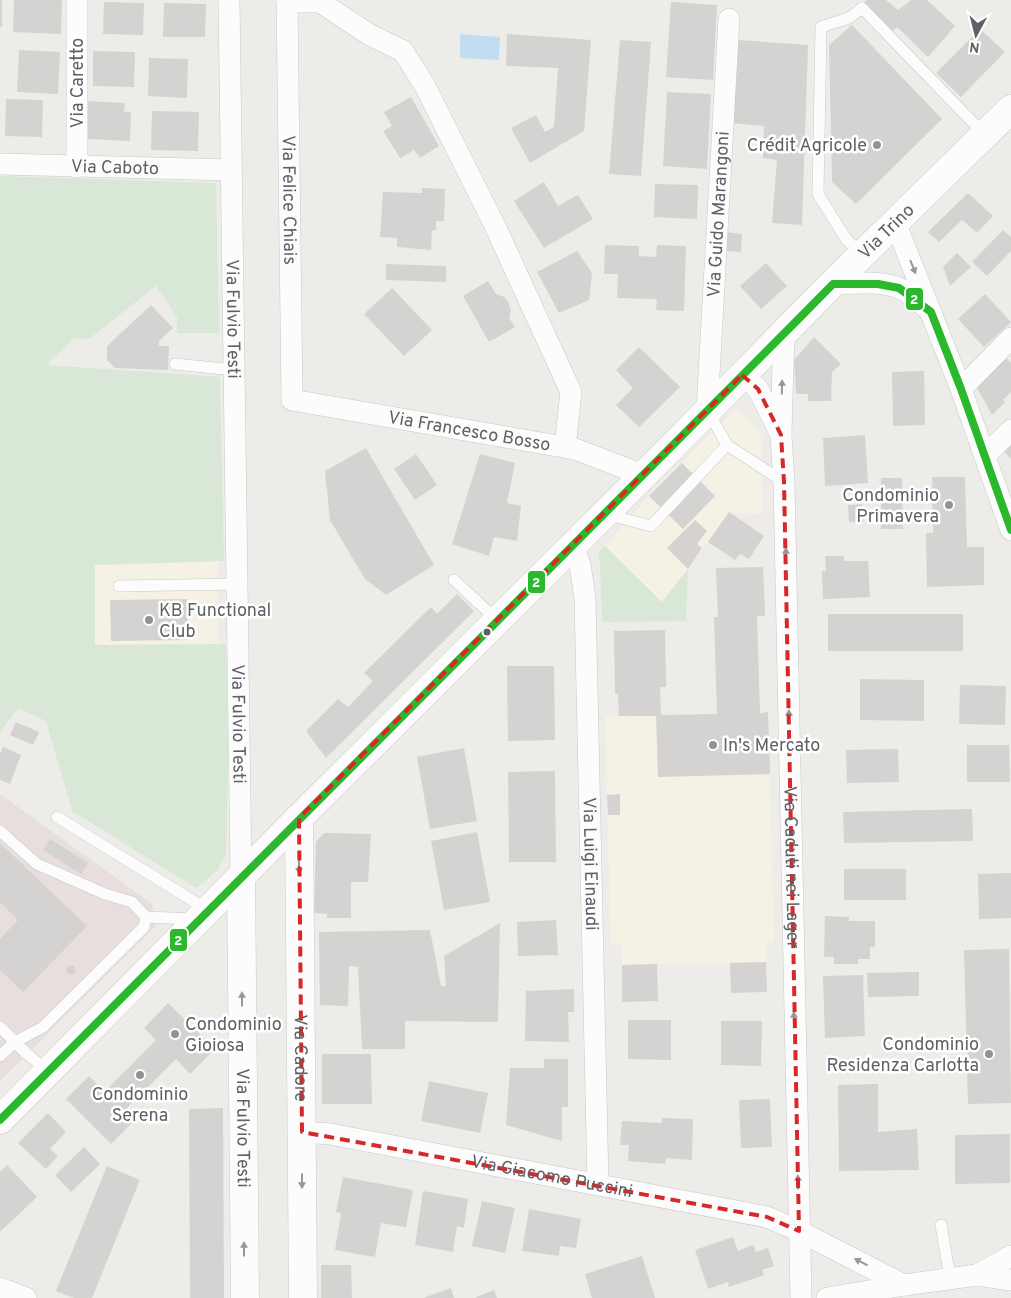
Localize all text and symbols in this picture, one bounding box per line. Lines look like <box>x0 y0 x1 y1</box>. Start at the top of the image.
north arrow <box>951 10 1001 60</box>
text: N <box>969 37 981 55</box>
street label: Via Caretto <box>67 38 90 128</box>
street label: Via Guido Marangoni <box>703 131 736 298</box>
street label: Via Felice Chiais <box>276 135 300 265</box>
place label: Crédit Agricole <box>747 135 867 158</box>
marker: Crédit Agricole <box>871 139 883 151</box>
street label: Via Caboto <box>71 156 159 181</box>
street label: Via Trino <box>854 200 920 265</box>
street label: Via Fulvio Testi <box>220 259 244 379</box>
one-way arrow <box>909 260 917 275</box>
line badge: 2 <box>905 287 924 311</box>
text: 2 <box>910 292 918 309</box>
one-way arrow <box>778 378 786 394</box>
street label: Via Francesco Bosso <box>386 407 552 458</box>
place label: Condominio Primavera <box>842 485 939 529</box>
marker: Condominio Primavera <box>943 499 955 511</box>
one-way arrow <box>782 546 790 562</box>
line badge: 2 <box>527 570 546 594</box>
text: 2 <box>532 575 540 592</box>
place label: KB Functional Club <box>159 600 271 644</box>
marker: KB Functional Club <box>143 614 155 626</box>
unlabelled marker <box>482 627 492 637</box>
street label: Via Fulvio Testi <box>225 664 250 784</box>
one-way arrow <box>785 709 793 725</box>
place label: In's Mercato <box>723 735 820 758</box>
marker: In's Mercato <box>707 739 719 751</box>
street label: Via Caduti nei Lager <box>777 786 804 949</box>
street label: Via Luigi Einaudi <box>576 797 602 931</box>
one-way arrow <box>295 859 303 875</box>
line badge: 2 <box>169 928 188 952</box>
text: 2 <box>174 933 182 950</box>
one-way arrow <box>238 991 246 1007</box>
one-way arrow <box>790 1011 798 1027</box>
place label: Condominio Gioiosa <box>185 1014 282 1058</box>
street label: Via Cadore <box>288 1014 311 1102</box>
marker: Condominio Gioiosa <box>169 1028 181 1040</box>
place label: Condominio Residenza Carlotta <box>827 1034 979 1078</box>
marker: Condominio Residenza Carlotta <box>983 1048 995 1060</box>
street label: Via Fulvio Testi <box>230 1068 254 1188</box>
marker: Condominio Serena <box>134 1069 146 1081</box>
place label: Condominio Serena <box>92 1084 188 1128</box>
street label: Via Giacomo Puccini <box>469 1151 635 1204</box>
one-way arrow <box>298 1173 306 1189</box>
one-way arrow <box>794 1174 802 1190</box>
one-way arrow <box>240 1241 248 1257</box>
one-way arrow <box>853 1258 868 1266</box>

